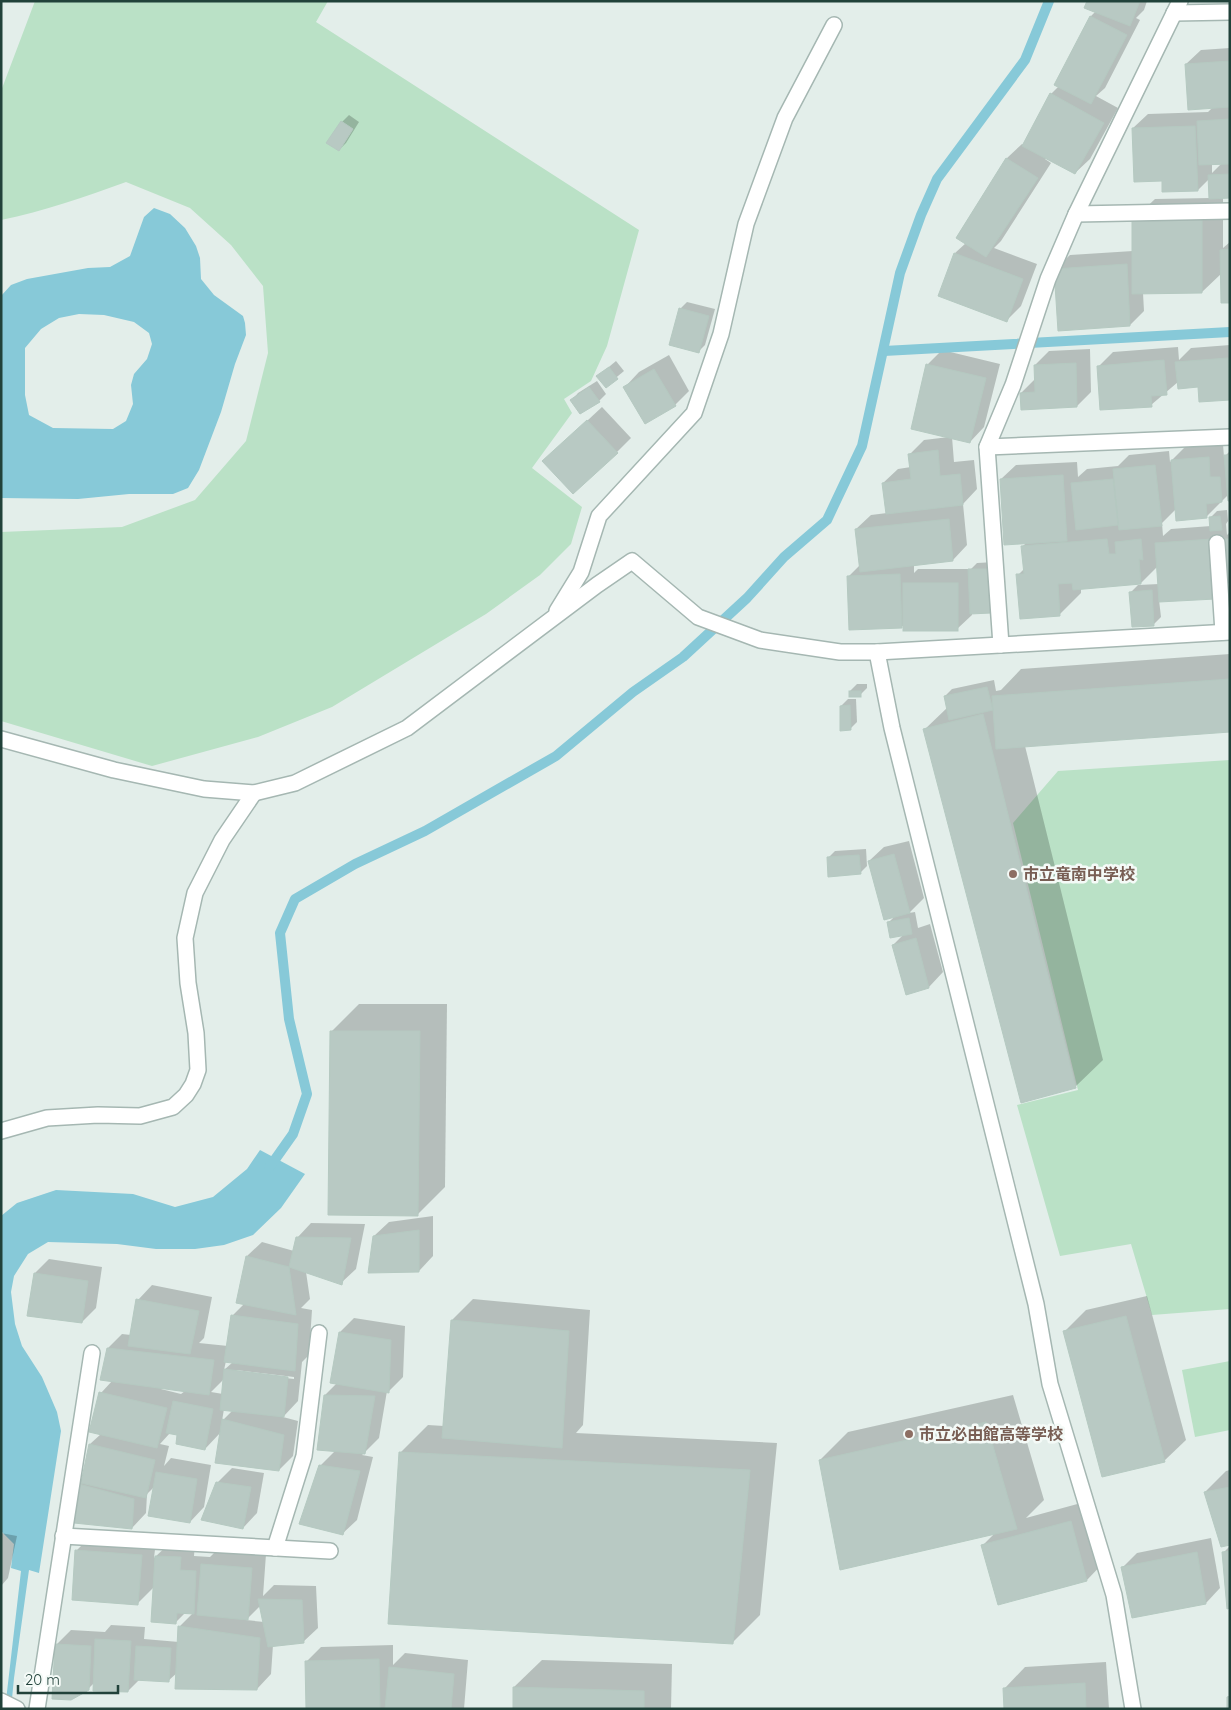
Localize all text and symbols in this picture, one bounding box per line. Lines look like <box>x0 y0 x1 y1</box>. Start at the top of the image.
place label: 市立竜南中学校 <box>1023 864 1135 884</box>
marker: 市立竜南中学校 <box>1007 868 1019 880</box>
place label: 市立必由館高等学校 <box>919 1424 1063 1444</box>
marker: 市立必由館高等学校 <box>903 1428 915 1440</box>
scale bar <box>18 1662 118 1694</box>
text: 20 m <box>25 1670 60 1689</box>

